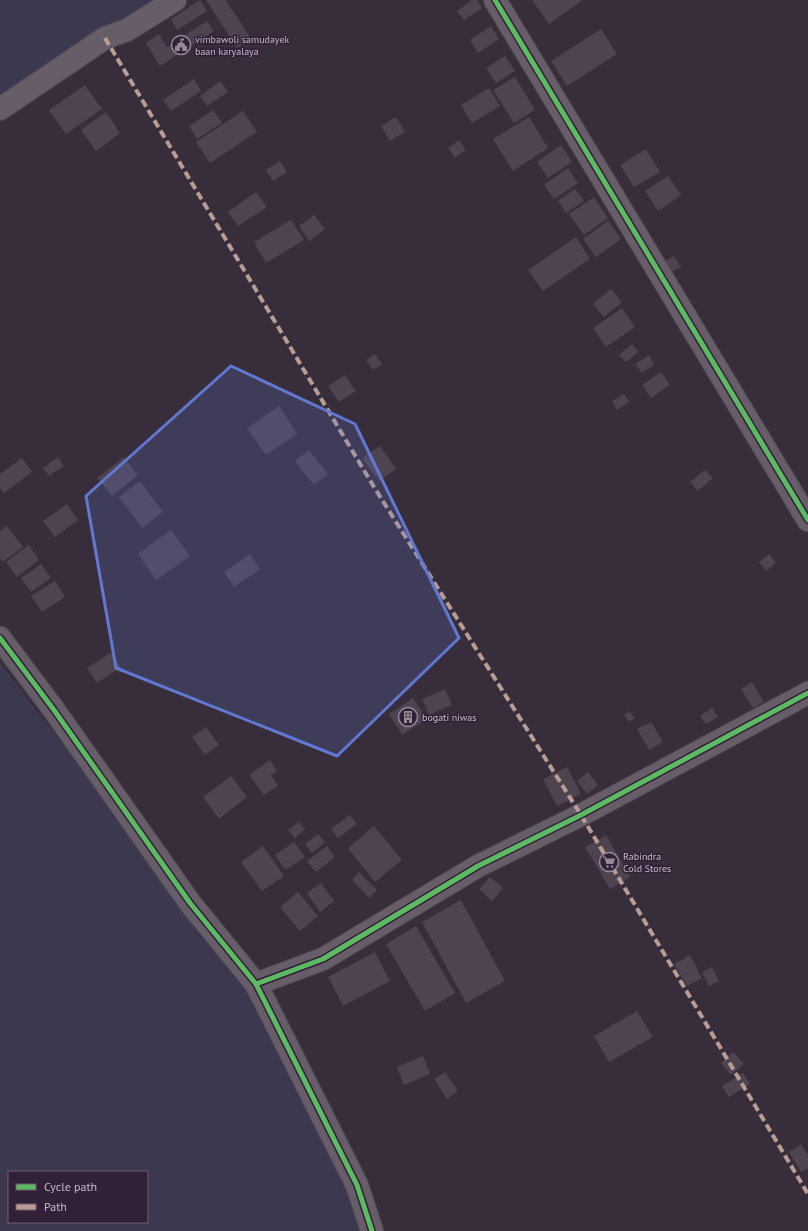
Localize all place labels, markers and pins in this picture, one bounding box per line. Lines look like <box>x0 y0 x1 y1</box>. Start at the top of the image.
place label: vimbawoli samudayek baan karyalaya <box>195 33 289 58</box>
public building icon: vimbawoli samudayek baan karyalaya <box>170 34 192 56</box>
building icon: bogati niwas <box>397 706 419 728</box>
place label: bogati niwas <box>422 711 477 724</box>
place label: Rabindra Cold Stores <box>623 850 671 875</box>
supermarket icon: Rabindra Cold Stores <box>598 851 620 873</box>

